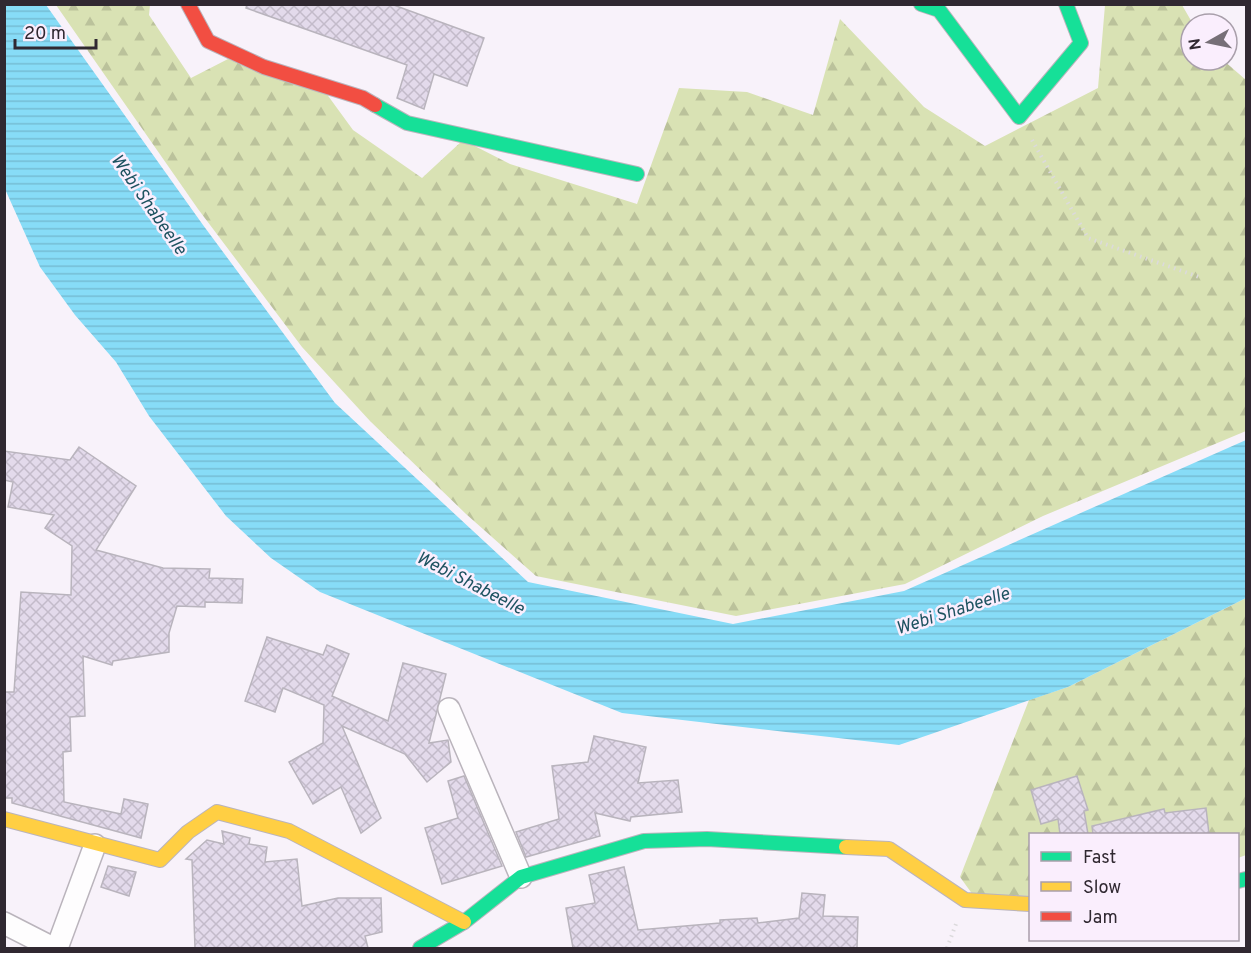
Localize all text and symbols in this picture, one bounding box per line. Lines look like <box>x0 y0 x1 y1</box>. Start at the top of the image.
scale bar <box>15 12 96 50</box>
north arrow <box>1179 12 1239 72</box>
text: 20 m <box>24 23 66 46</box>
text: N <box>1185 37 1207 51</box>
water label: Webi Shabeelle <box>105 150 192 261</box>
water label: Webi Shabeelle <box>412 547 528 621</box>
water label: Webi Shabeelle <box>893 583 1013 641</box>
legend <box>1029 833 1239 941</box>
text: Fast <box>1083 847 1116 870</box>
text: Slow <box>1083 877 1121 900</box>
text: Jam <box>1083 907 1118 930</box>

